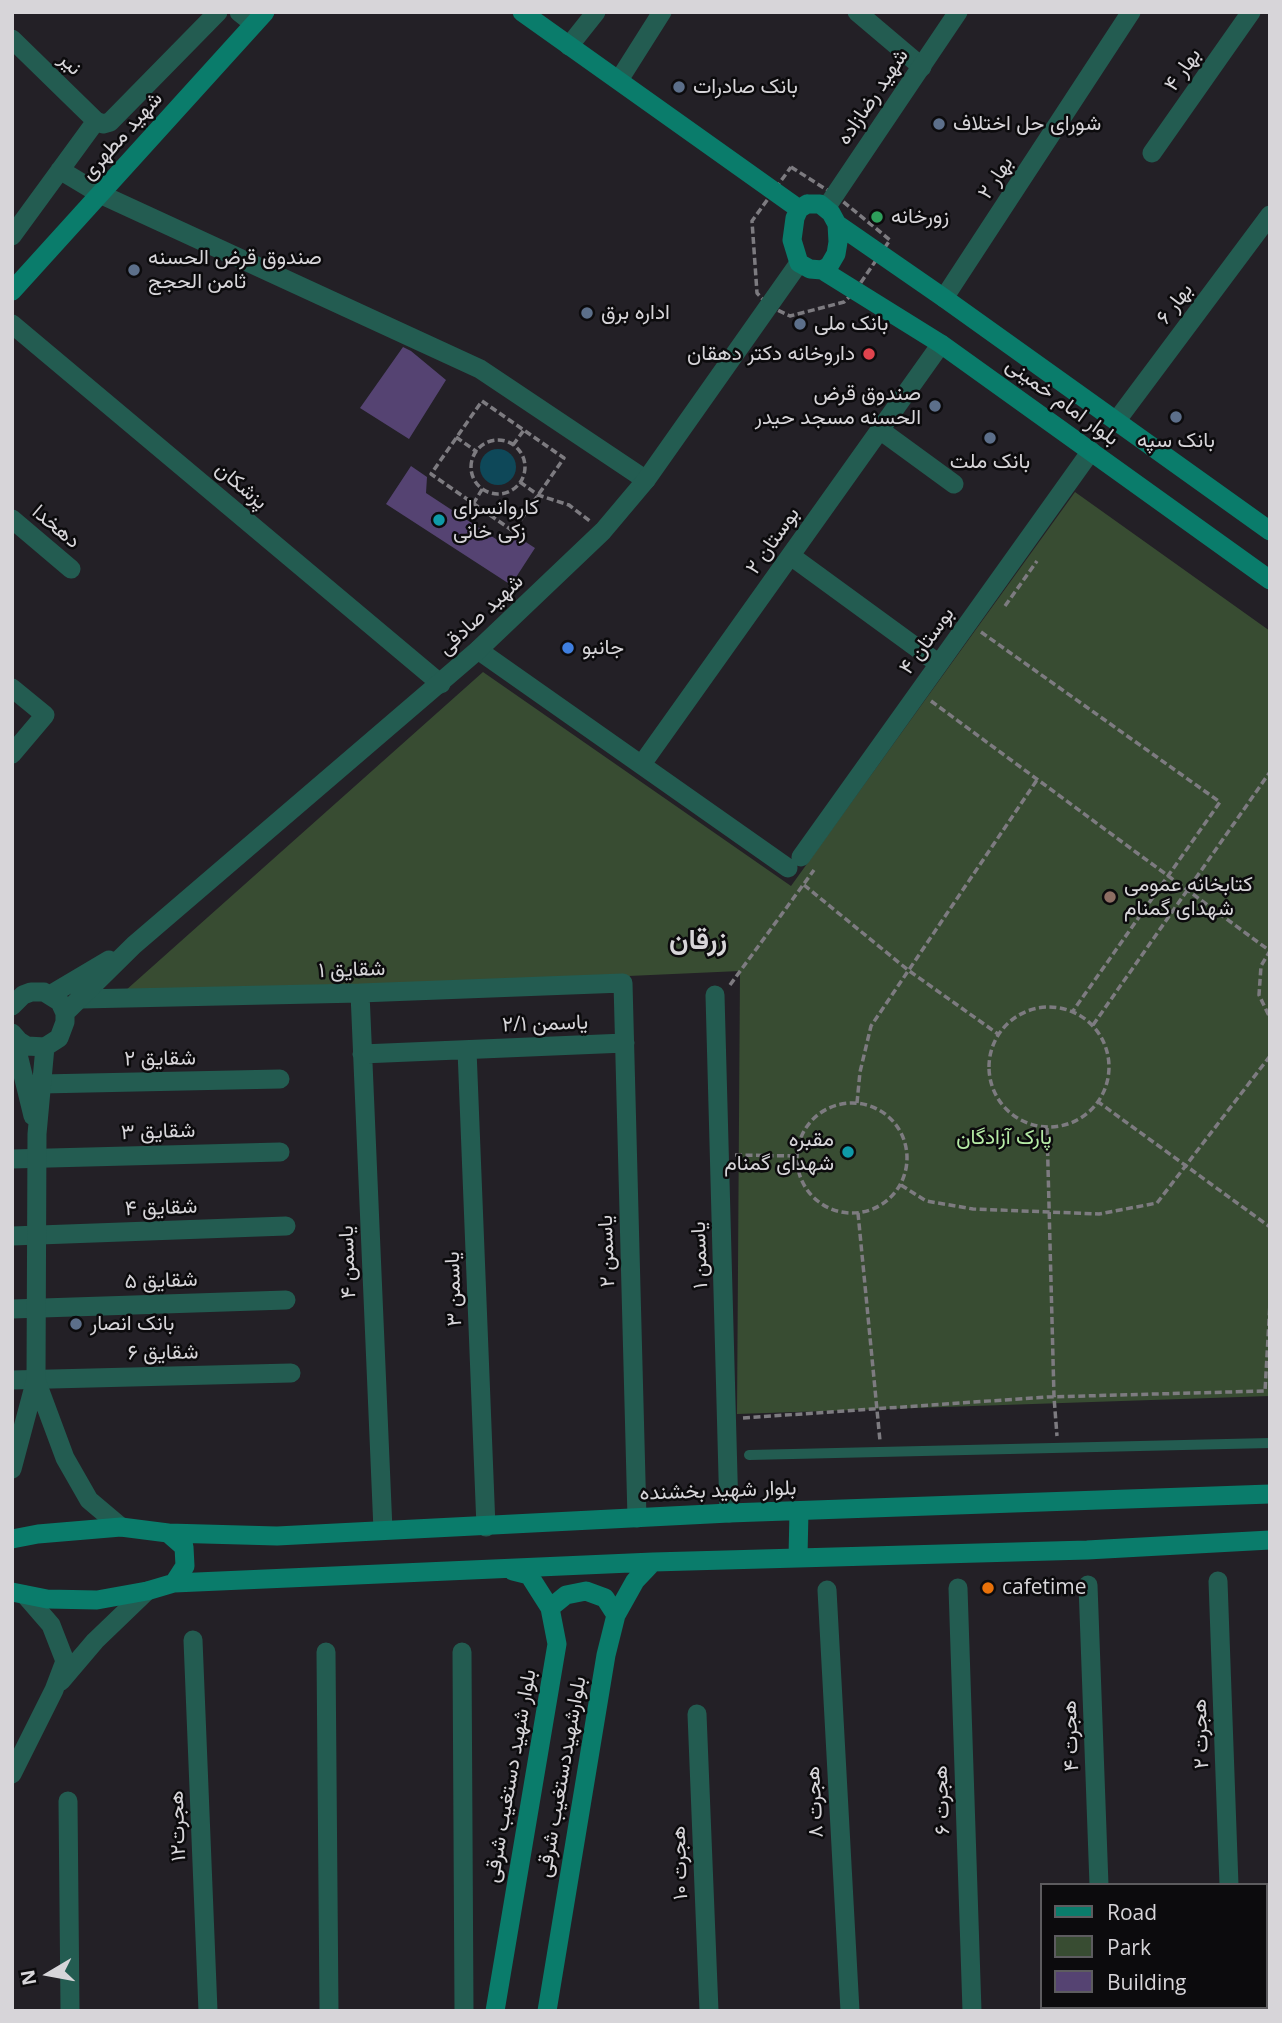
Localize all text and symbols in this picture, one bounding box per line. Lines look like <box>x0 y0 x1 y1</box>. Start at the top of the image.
street label: شهید رضازاده <box>832 44 914 150</box>
street label: بهار ۴ <box>1159 44 1207 96</box>
street label: نیر <box>53 47 87 81</box>
place label: بانک صادرات <box>693 74 798 100</box>
marker: بانک صادرات <box>671 79 687 95</box>
street label: شهید مطهری <box>76 87 168 185</box>
place label: شورای حل اختلاف <box>953 111 1101 137</box>
marker: شورای حل اختلاف <box>931 116 947 132</box>
street label: بهار ۲ <box>973 152 1019 204</box>
place label: زورخانه <box>891 204 949 230</box>
marker: زورخانه <box>869 209 885 225</box>
place label: صندوق قرض الحسنه ثامن الحجج <box>148 245 322 295</box>
marker: صندوق قرض الحسنه ثامن الحجج <box>126 262 142 278</box>
street label: بهار ۶ <box>1151 278 1199 330</box>
place label: اداره برق <box>601 300 670 326</box>
marker: اداره برق <box>579 305 595 321</box>
place label: بانک ملی <box>814 311 888 337</box>
marker: بانک ملی <box>792 316 808 332</box>
place label: داروخانه دکتر دهقان <box>687 341 855 367</box>
marker: داروخانه دکتر دهقان <box>861 346 877 362</box>
street label: بلوار امام خمینی <box>1001 353 1123 451</box>
place label: صندوق قرض الحسنه مسجد حیدر <box>755 381 921 431</box>
marker: صندوق قرض الحسنه مسجد حیدر <box>927 398 943 414</box>
marker: بانک سپه <box>1168 409 1184 425</box>
place label: بانک سپه <box>1137 428 1215 454</box>
marker: بانک ملت <box>982 430 998 446</box>
place label: بانک ملت <box>950 449 1030 475</box>
street label: پزشکان <box>210 457 272 515</box>
place label: کاروانسرای زکی خانی <box>453 495 539 545</box>
street label: دهخدا <box>27 500 85 554</box>
street label: بوستان ۲ <box>741 503 805 579</box>
marker: کاروانسرای زکی خانی <box>431 512 447 528</box>
street label: شهید صادقی <box>433 569 529 661</box>
street label: بوستان ۴ <box>894 602 960 680</box>
place label: جانبو <box>582 635 624 661</box>
marker: جانبو <box>560 640 576 656</box>
place label: کتابخانه عمومی شهدای گمنام <box>1124 872 1253 922</box>
marker: کتابخانه عمومی شهدای گمنام <box>1102 889 1118 905</box>
district label: زرقان <box>669 924 727 958</box>
street label: شقایق ۱ <box>318 956 386 984</box>
street label: یاسمن ۲/۱ <box>502 1010 588 1038</box>
street label: شقایق ۲ <box>124 1046 196 1072</box>
street label: شقایق ۳ <box>120 1118 196 1146</box>
park label: پارک آزادگان <box>956 1125 1052 1151</box>
place label: مقبره شهدای گمنام <box>724 1127 834 1177</box>
marker: مقبره شهدای گمنام <box>840 1144 856 1160</box>
street label: شقایق ۴ <box>124 1194 198 1222</box>
street label: یاسمن ۲ <box>593 1214 621 1288</box>
street label: یاسمن ۱ <box>686 1221 714 1289</box>
street label: یاسمن ۴ <box>334 1225 362 1299</box>
street label: یاسمن ۳ <box>440 1251 468 1327</box>
street label: شقایق ۵ <box>124 1267 198 1295</box>
place label: بانک انصار <box>90 1311 175 1337</box>
marker: بانک انصار <box>68 1316 84 1332</box>
street label: شقایق ۶ <box>127 1340 199 1366</box>
street label: بلوار شهید بخشنده <box>639 1476 797 1506</box>
place label: cafetime <box>1002 1575 1087 1601</box>
marker: cafetime <box>980 1580 996 1596</box>
street label: بلوار شهید دستغیب شرقی <box>480 1667 542 1885</box>
street label: بلوارشهیددستغیب شرقی <box>532 1675 592 1879</box>
street label: هجرت ۲ <box>1187 1698 1215 1770</box>
street label: هجرت ۴ <box>1057 1700 1085 1772</box>
street label: هجرت ۶ <box>928 1765 956 1835</box>
street label: هجرت ۸ <box>801 1766 829 1838</box>
street label: هجرت۱۲ <box>164 1790 192 1862</box>
street label: هجرت ۱۰ <box>666 1826 694 1900</box>
legend <box>1040 1883 1268 2009</box>
text: Road <box>1107 1898 1157 1926</box>
text: Park <box>1107 1933 1151 1961</box>
north arrow <box>14 1939 84 2009</box>
text: N <box>14 1968 42 1988</box>
text: Building <box>1107 1968 1186 1996</box>

